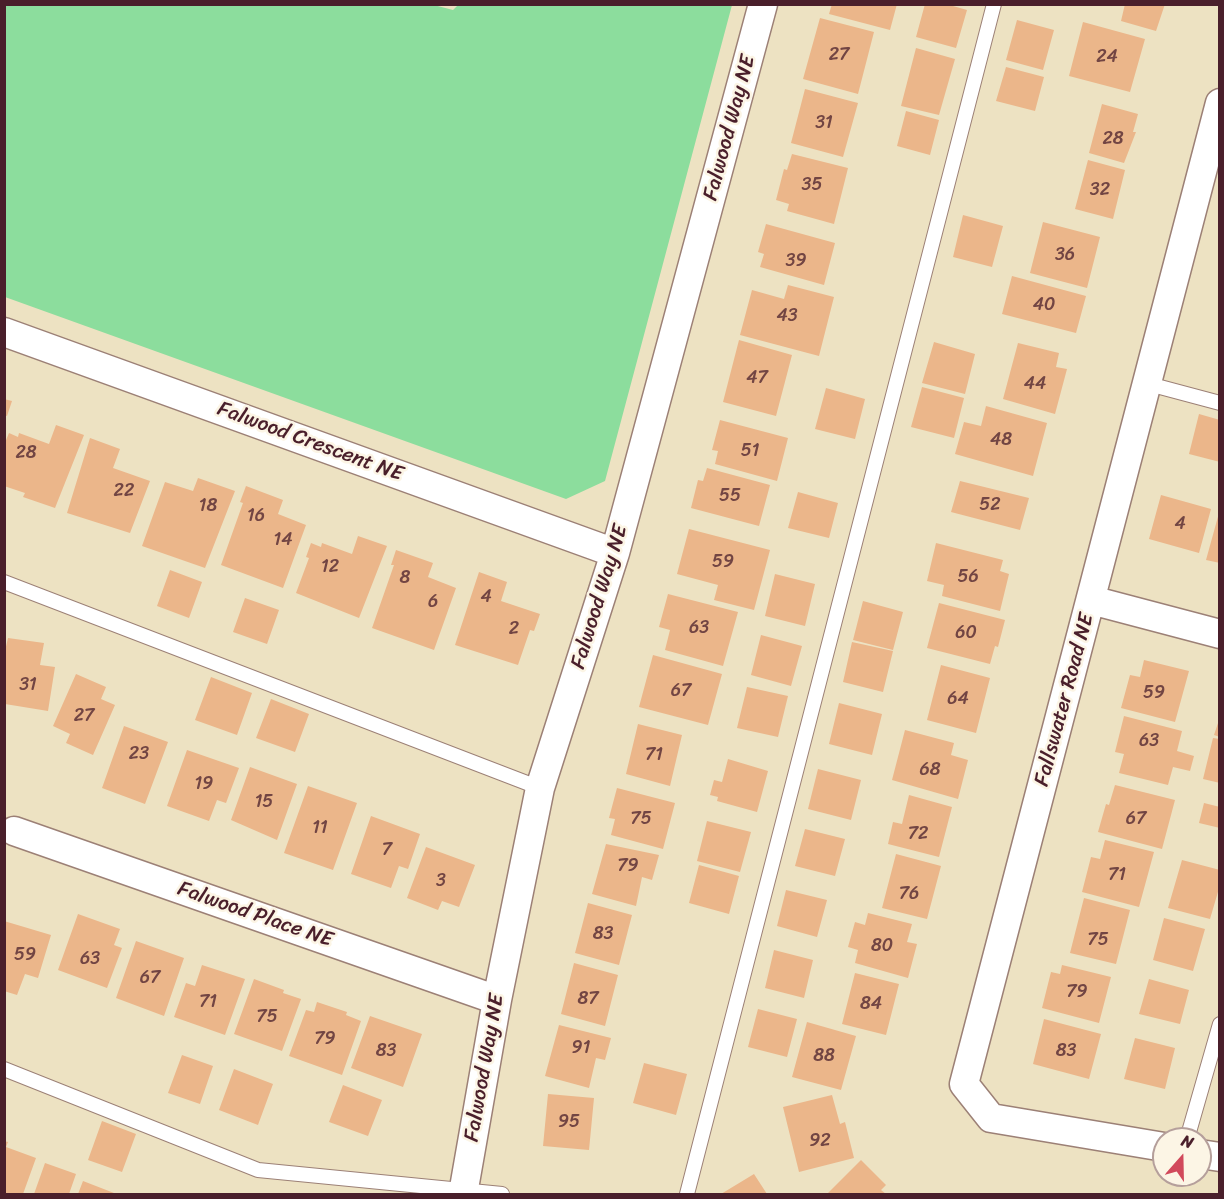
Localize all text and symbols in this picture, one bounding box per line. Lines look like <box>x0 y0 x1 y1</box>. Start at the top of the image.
house number: 27 <box>829 44 849 66</box>
house number: 24 <box>1096 46 1118 68</box>
street label: Falwood Way NE <box>698 53 762 203</box>
house number: 31 <box>815 112 833 134</box>
house number: 28 <box>1102 128 1124 150</box>
house number: 35 <box>802 174 822 196</box>
house number: 32 <box>1090 179 1110 201</box>
house number: 36 <box>1055 244 1075 266</box>
house number: 39 <box>786 250 806 272</box>
house number: 40 <box>1033 294 1055 316</box>
house number: 43 <box>776 305 798 327</box>
house number: 47 <box>746 367 768 389</box>
house number: 44 <box>1024 373 1046 395</box>
street label: Falwood Crescent NE <box>214 397 406 487</box>
house number: 48 <box>990 429 1012 451</box>
house number: 51 <box>741 440 759 462</box>
house number: 28 <box>15 442 37 464</box>
house number: 22 <box>114 480 134 502</box>
house number: 55 <box>719 485 741 507</box>
house number: 52 <box>979 494 1001 516</box>
house number: 18 <box>199 495 217 517</box>
house number: 16 <box>247 505 265 527</box>
house number: 4 <box>1174 513 1186 535</box>
street label: Falwood Way NE <box>566 522 634 672</box>
house number: 14 <box>274 529 292 551</box>
house number: 59 <box>712 551 734 573</box>
house number: 12 <box>321 556 339 578</box>
house number: 56 <box>957 566 979 588</box>
house number: 8 <box>400 567 410 589</box>
house number: 4 <box>480 586 492 608</box>
house number: 6 <box>428 591 438 613</box>
street label: Fallswater Road NE <box>1030 611 1100 789</box>
house number: 63 <box>689 617 709 639</box>
house number: 2 <box>509 618 519 640</box>
house number: 60 <box>955 622 977 644</box>
house number: 31 <box>19 674 37 696</box>
house number: 67 <box>671 680 691 702</box>
house number: 59 <box>1143 682 1165 704</box>
house number: 64 <box>947 688 969 710</box>
house number: 27 <box>74 705 94 727</box>
house number: 63 <box>1139 730 1159 752</box>
house number: 23 <box>129 743 149 765</box>
house number: 71 <box>645 744 663 766</box>
house number: 68 <box>919 759 941 781</box>
house number: 19 <box>195 773 213 795</box>
house number: 15 <box>255 791 273 813</box>
house number: 75 <box>630 808 652 830</box>
house number: 67 <box>1126 808 1146 830</box>
house number: 11 <box>312 817 328 839</box>
house number: 72 <box>908 823 928 845</box>
house number: 7 <box>382 839 392 861</box>
house number: 79 <box>617 855 639 877</box>
house number: 71 <box>1108 864 1126 886</box>
house number: 3 <box>436 870 446 892</box>
street label: Falwood Place NE <box>174 877 336 953</box>
house number: 76 <box>899 883 919 905</box>
house number: 83 <box>593 923 613 945</box>
house number: 75 <box>1087 929 1109 951</box>
house number: 80 <box>871 935 893 957</box>
house number: 59 <box>14 944 36 966</box>
house number: 63 <box>80 948 100 970</box>
house number: 67 <box>140 967 160 989</box>
house number: 79 <box>1066 981 1088 1003</box>
house number: 87 <box>577 988 599 1010</box>
house number: 71 <box>199 991 217 1013</box>
street label: Falwood Way NE <box>460 992 510 1144</box>
house number: 84 <box>860 993 882 1015</box>
house number: 75 <box>256 1006 278 1028</box>
house number: 79 <box>314 1028 336 1050</box>
house number: 91 <box>572 1037 590 1059</box>
house number: 83 <box>376 1040 396 1062</box>
house number: 83 <box>1056 1040 1076 1062</box>
house number: 88 <box>813 1045 835 1067</box>
house number: 95 <box>558 1111 580 1133</box>
text: N <box>1177 1126 1198 1157</box>
north arrow <box>1152 1127 1212 1187</box>
house number: 92 <box>809 1130 831 1152</box>

